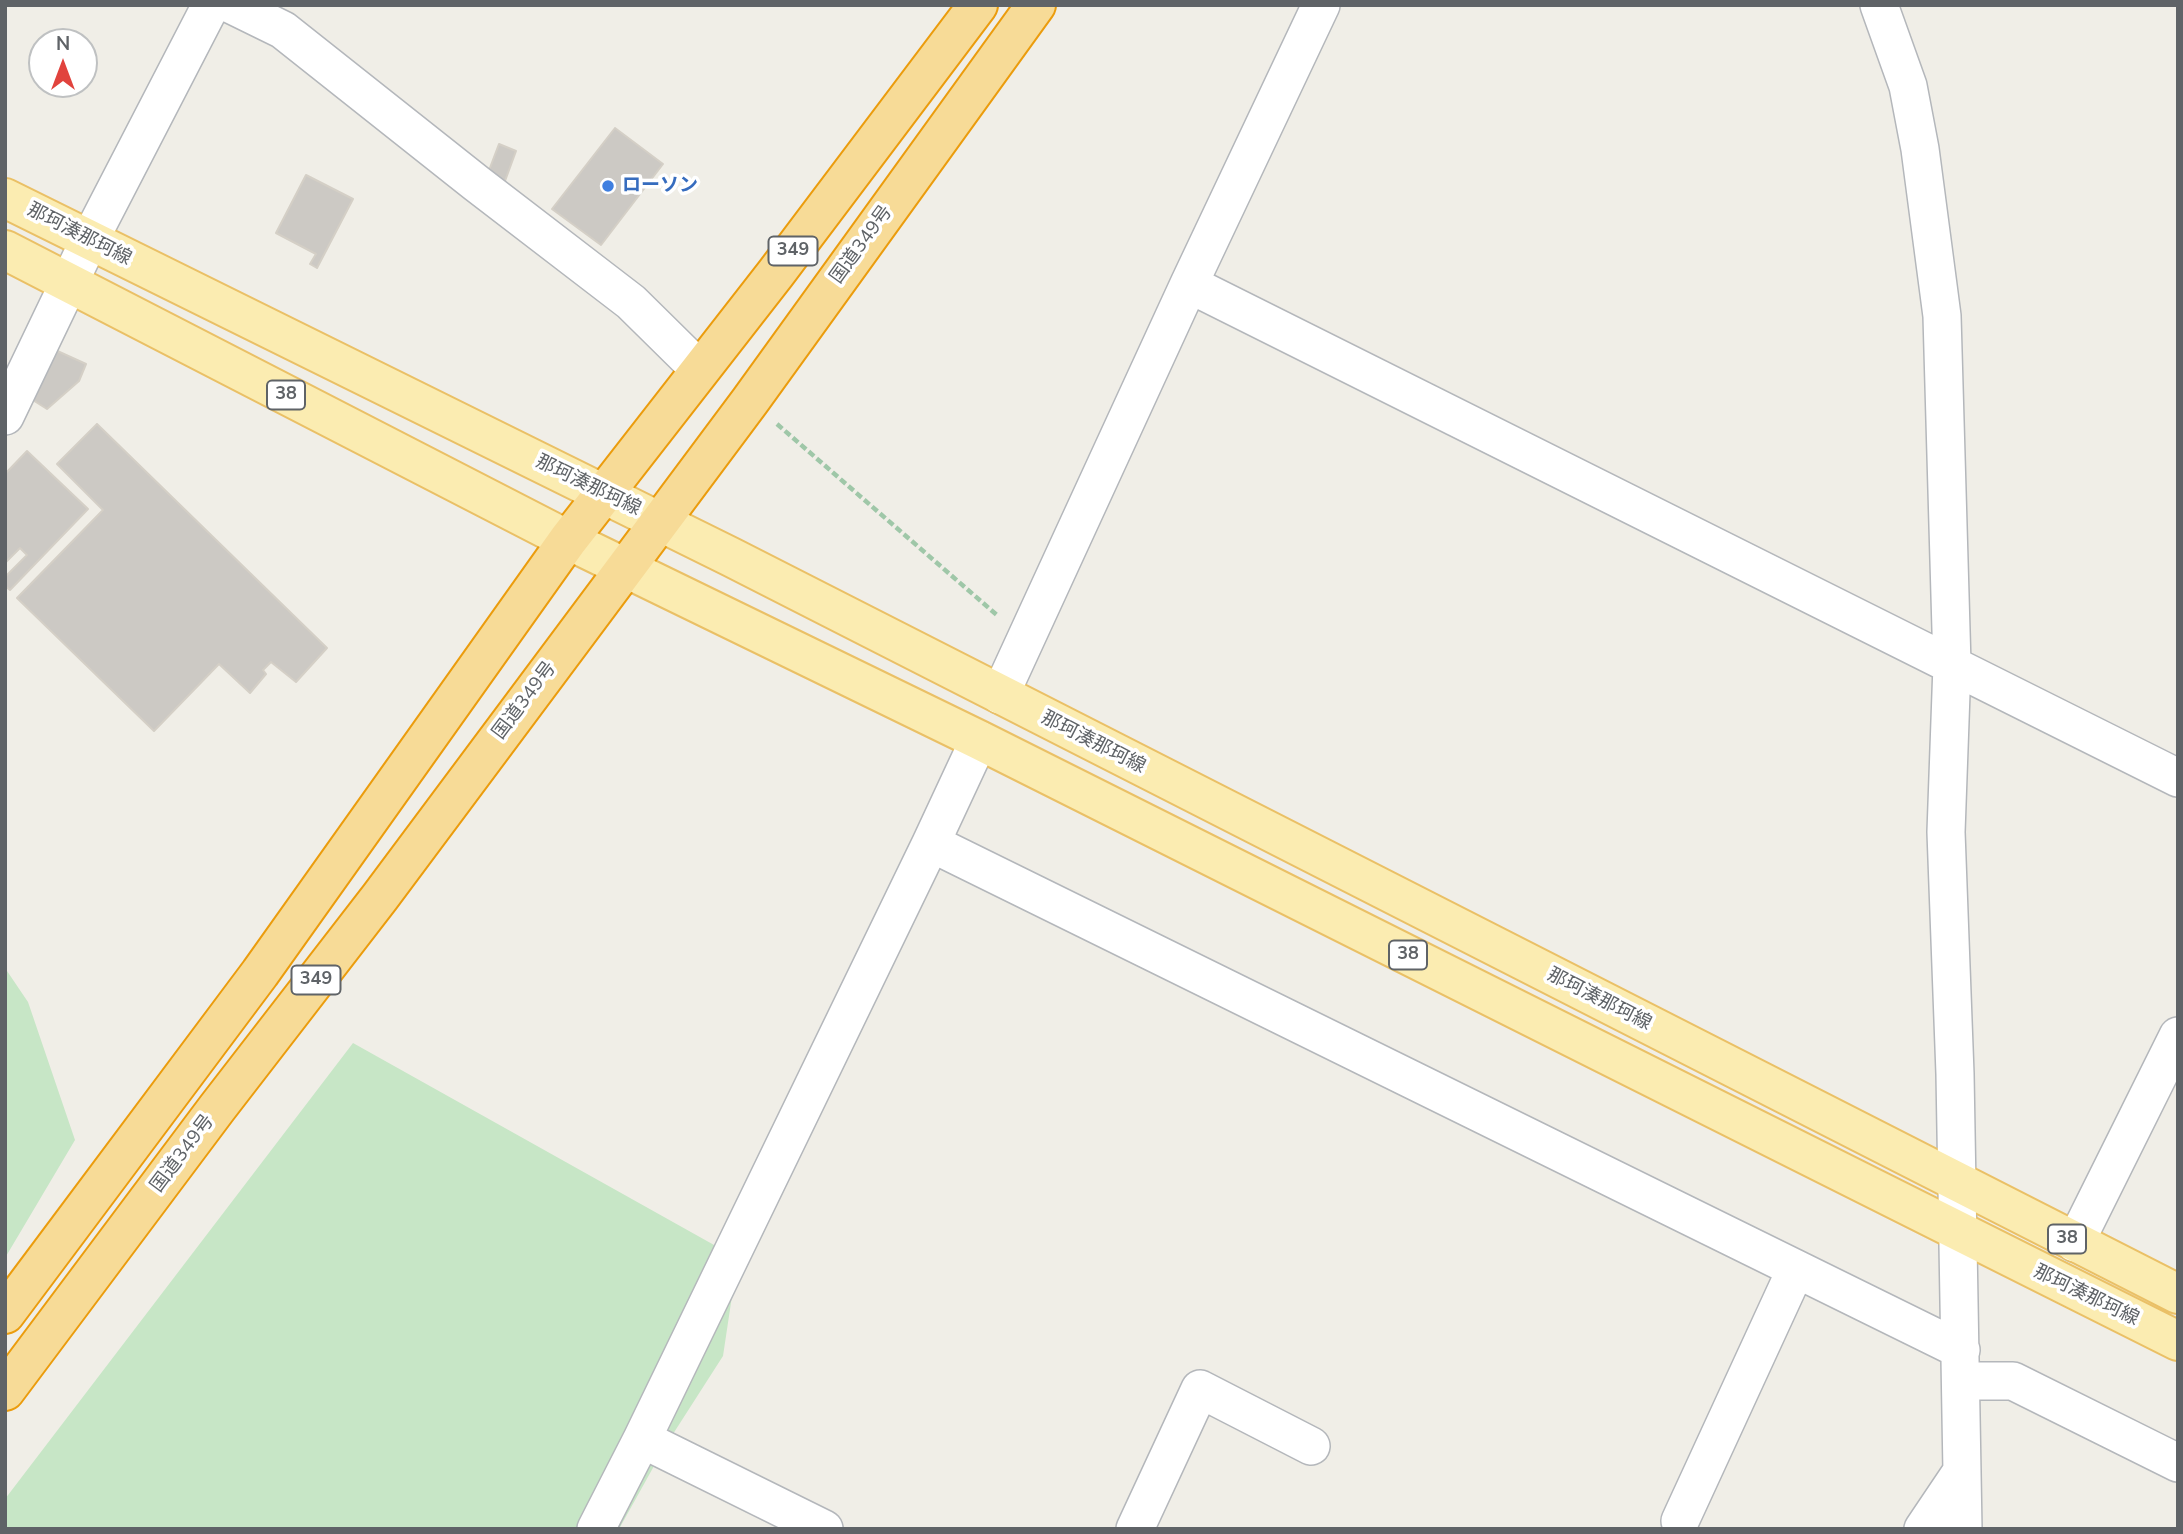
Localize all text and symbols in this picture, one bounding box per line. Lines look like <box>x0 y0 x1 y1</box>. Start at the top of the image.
north arrow <box>28 28 98 98</box>
text: N <box>56 31 70 57</box>
place label: ローソン <box>622 175 698 197</box>
marker: ローソン <box>600 178 616 194</box>
street label: 那珂湊那珂線 <box>23 199 135 271</box>
street label: 国道349号 <box>826 201 898 289</box>
road number: 349 <box>768 236 818 265</box>
road number: 38 <box>267 380 305 410</box>
street label: 那珂湊那珂線 <box>532 451 644 521</box>
street label: 国道349号 <box>488 658 562 744</box>
street label: 那珂湊那珂線 <box>1037 707 1149 779</box>
road number: 38 <box>1389 940 1427 970</box>
street label: 那珂湊那珂線 <box>1543 964 1655 1036</box>
road number: 349 <box>292 965 340 995</box>
street label: 国道349号 <box>146 1111 220 1197</box>
road number: 38 <box>2048 1224 2086 1254</box>
street label: 那珂湊那珂線 <box>2030 1261 2142 1331</box>

